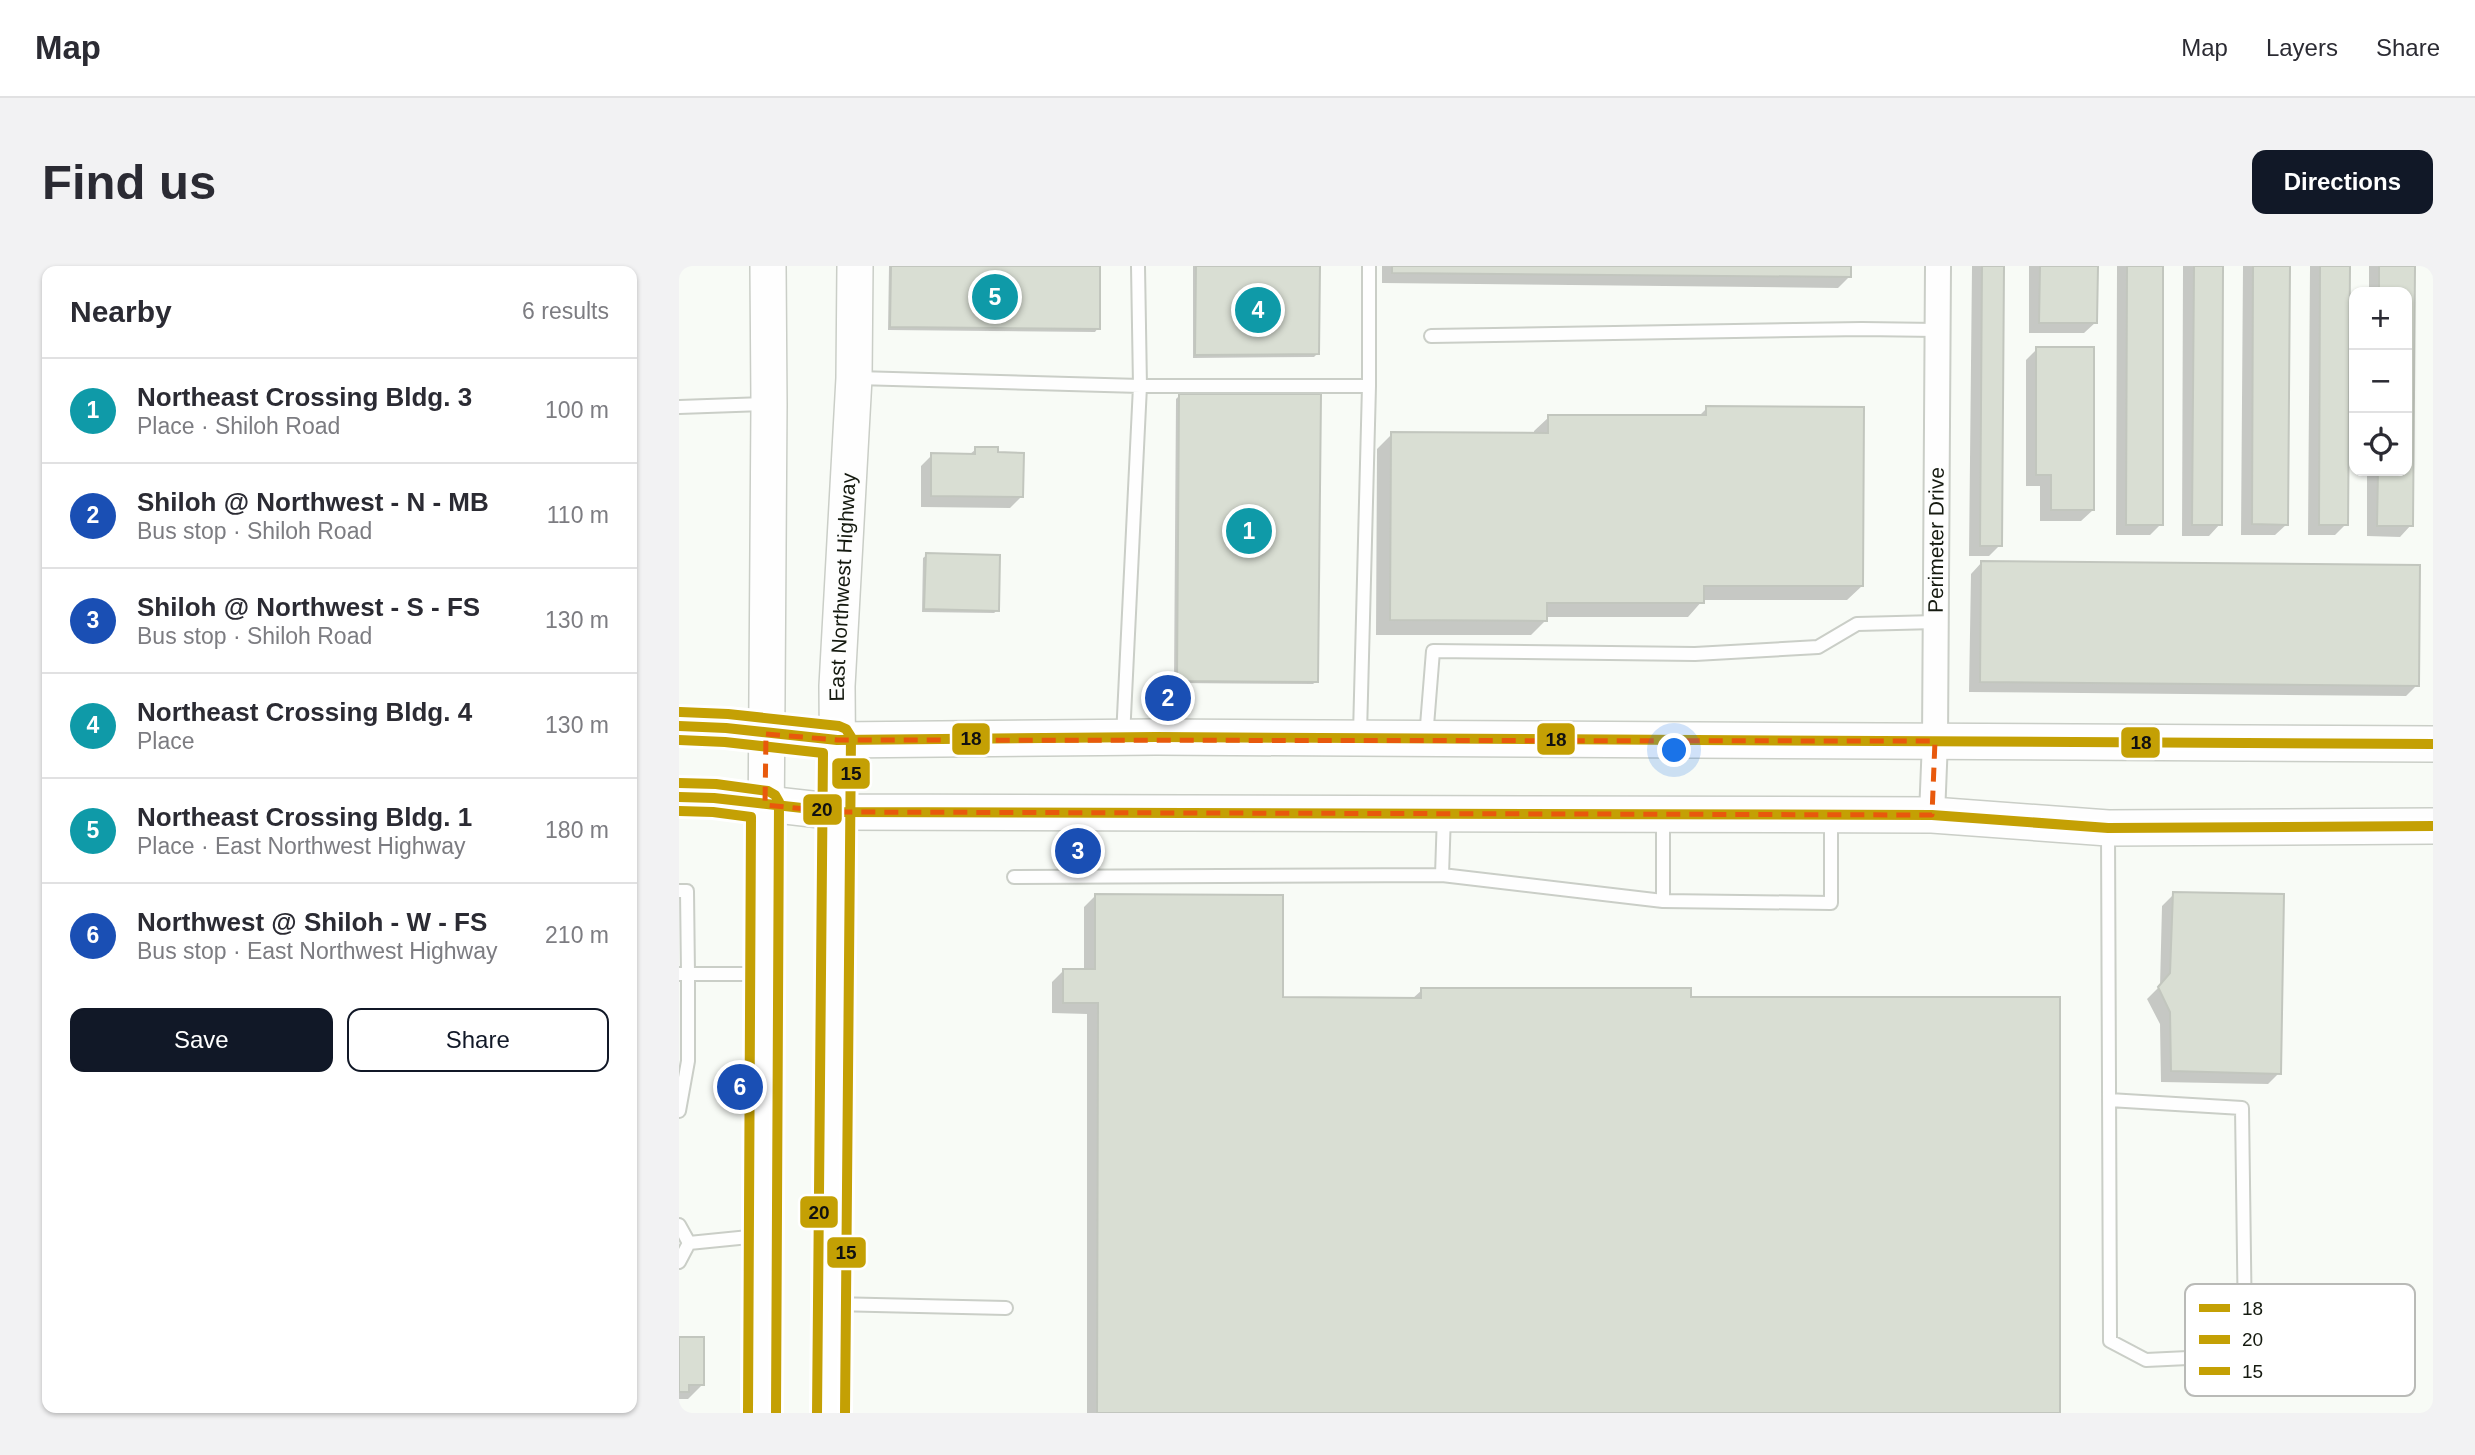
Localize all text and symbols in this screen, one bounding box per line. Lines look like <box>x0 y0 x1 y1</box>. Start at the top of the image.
text: Map <box>35 29 101 66</box>
text: Map <box>2181 34 2228 61</box>
text: Layers <box>2266 34 2338 61</box>
text: Share <box>2376 34 2440 61</box>
button: Directions <box>2252 150 2433 214</box>
text: Find us <box>42 155 216 209</box>
pin: 5 <box>972 271 1018 323</box>
pin: 4 <box>1235 284 1281 336</box>
map controls <box>2349 287 2412 476</box>
button: + <box>2349 287 2412 350</box>
text: Nearby <box>70 295 172 328</box>
text: 6 results <box>522 298 609 324</box>
button: − <box>2349 350 2412 413</box>
text: Northeast Crossing Bldg. 3 <box>137 382 472 412</box>
text: 1 <box>87 397 99 423</box>
text: 100 m <box>545 397 609 423</box>
text: Place · Shiloh Road <box>137 413 340 439</box>
button: locate <box>2349 413 2412 476</box>
street label: Perimeter Drive <box>1924 467 1948 613</box>
street label: East Northwest Highway <box>825 472 860 702</box>
text: Shiloh @ Northwest - N - MB <box>137 487 489 517</box>
text: 2 <box>87 502 99 528</box>
text: 110 m <box>547 502 609 528</box>
pin: 1 <box>1226 505 1272 557</box>
text: Bus stop · Shiloh Road <box>137 518 372 544</box>
text: Shiloh @ Northwest - S - FS <box>137 592 480 622</box>
text: 3 <box>87 607 99 633</box>
text: 130 m <box>545 607 609 633</box>
text: Bus stop · Shiloh Road <box>137 623 372 649</box>
pin: 2 <box>1145 672 1191 724</box>
text: Northeast Crossing Bldg. 4 <box>137 697 472 727</box>
text: 4 <box>87 712 99 738</box>
text: 130 m <box>545 712 609 738</box>
line badge: 18 <box>951 722 991 756</box>
line badge: 18 <box>1536 722 1576 756</box>
line badge: 18 <box>2120 726 2161 759</box>
text: Place <box>137 728 195 754</box>
text: 18 <box>960 728 982 749</box>
text: 18 <box>1545 729 1567 750</box>
text: 18 <box>2130 732 2152 753</box>
your location <box>1657 733 1691 767</box>
line badge: 15 <box>831 757 871 790</box>
text: 15 <box>840 763 862 784</box>
line badge: 20 <box>802 793 843 826</box>
text: 20 <box>811 799 833 820</box>
text: Northeast Crossing Bldg. 1 <box>137 802 472 832</box>
text: 5 <box>87 817 99 843</box>
text: 180 m <box>545 817 609 843</box>
pin: 3 <box>1055 825 1101 877</box>
text: Place · East Northwest Highway <box>137 833 466 859</box>
text: Northwest @ Shiloh - W - FS <box>137 907 487 937</box>
text: 6 <box>87 922 99 948</box>
text: 210 m <box>545 922 609 948</box>
text: Bus stop · East Northwest Highway <box>137 938 497 964</box>
button: Save <box>70 1008 333 1072</box>
button: Share <box>347 1008 609 1072</box>
pin: 6 <box>717 1061 763 1113</box>
line badge: 20 <box>799 1195 839 1229</box>
text: 20 <box>808 1202 830 1223</box>
line badge: 15 <box>826 1236 867 1269</box>
text: 15 <box>835 1242 857 1263</box>
legend <box>2185 1284 2415 1396</box>
text: 18 <box>2242 1298 2263 1319</box>
text: 20 <box>2242 1329 2263 1350</box>
text: 15 <box>2242 1361 2263 1382</box>

